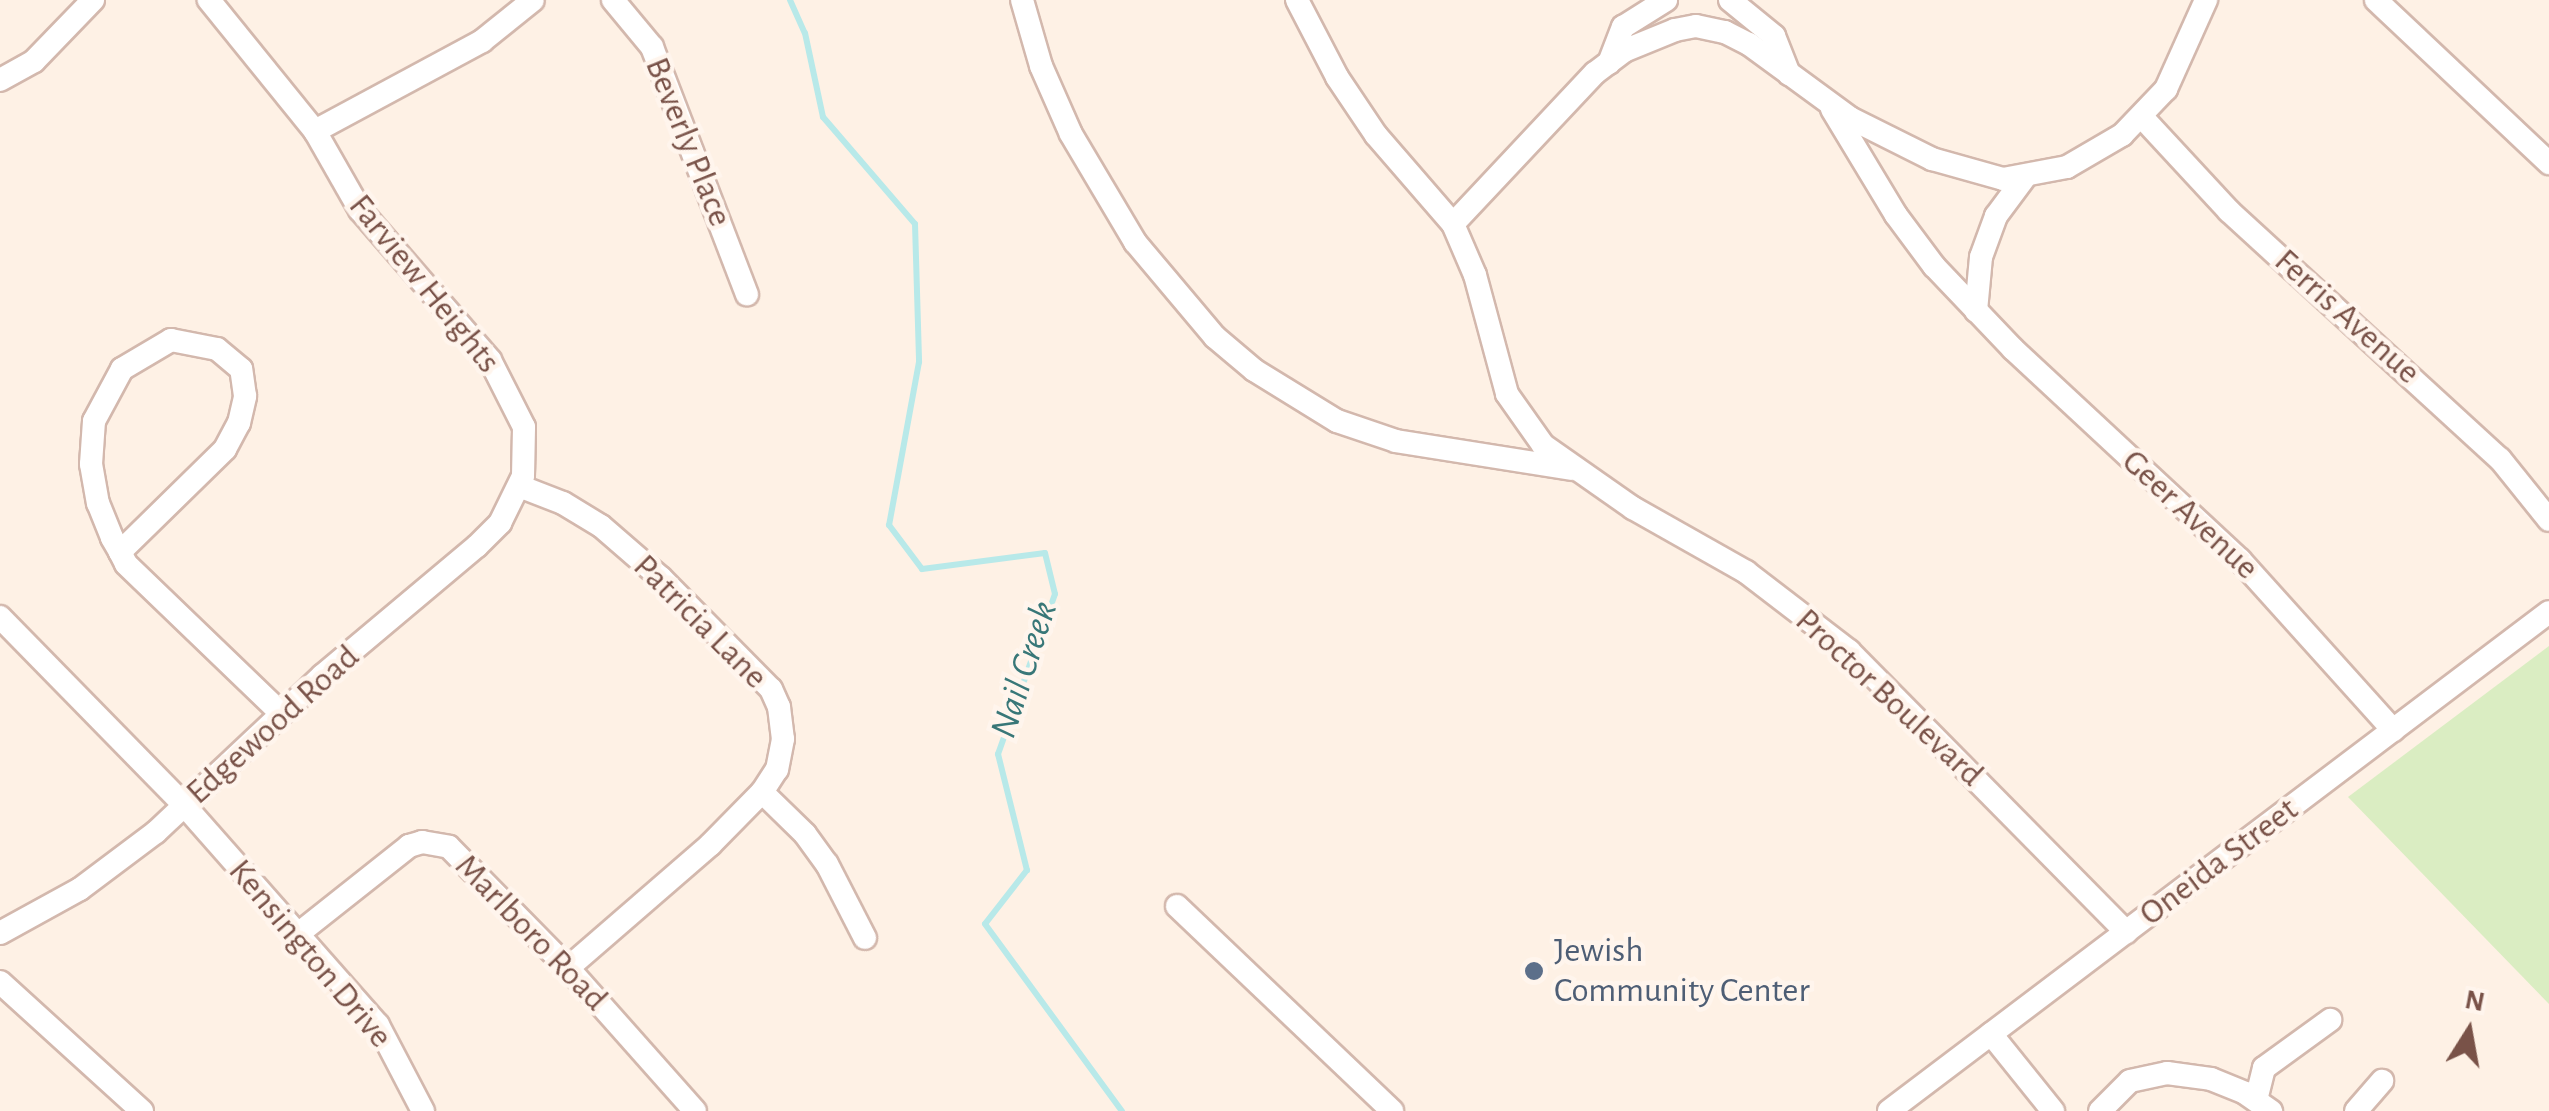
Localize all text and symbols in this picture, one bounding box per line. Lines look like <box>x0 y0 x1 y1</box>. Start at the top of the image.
street label: Beverly Place <box>635 51 741 233</box>
street label: Farview Heights <box>339 186 509 382</box>
street label: Ferris Avenue <box>2265 241 2429 393</box>
street label: Geer Avenue <box>2113 441 2267 589</box>
street label: Patricia Lane <box>624 546 776 698</box>
water label: Nail Creek <box>982 596 1068 744</box>
street label: Proctor Boulevard <box>1786 600 1992 796</box>
street label: Edgewood Road <box>178 636 368 814</box>
street label: Oneida Street <box>2132 789 2306 935</box>
street label: Marlboro Road <box>446 846 616 1020</box>
street label: Kensington Drive <box>219 851 401 1057</box>
place label: Jewish Community Center <box>1554 930 1810 1012</box>
marker: Jewish Community Center <box>1523 960 1545 982</box>
north arrow <box>2419 981 2519 1081</box>
text: N <box>2462 986 2487 1017</box>

